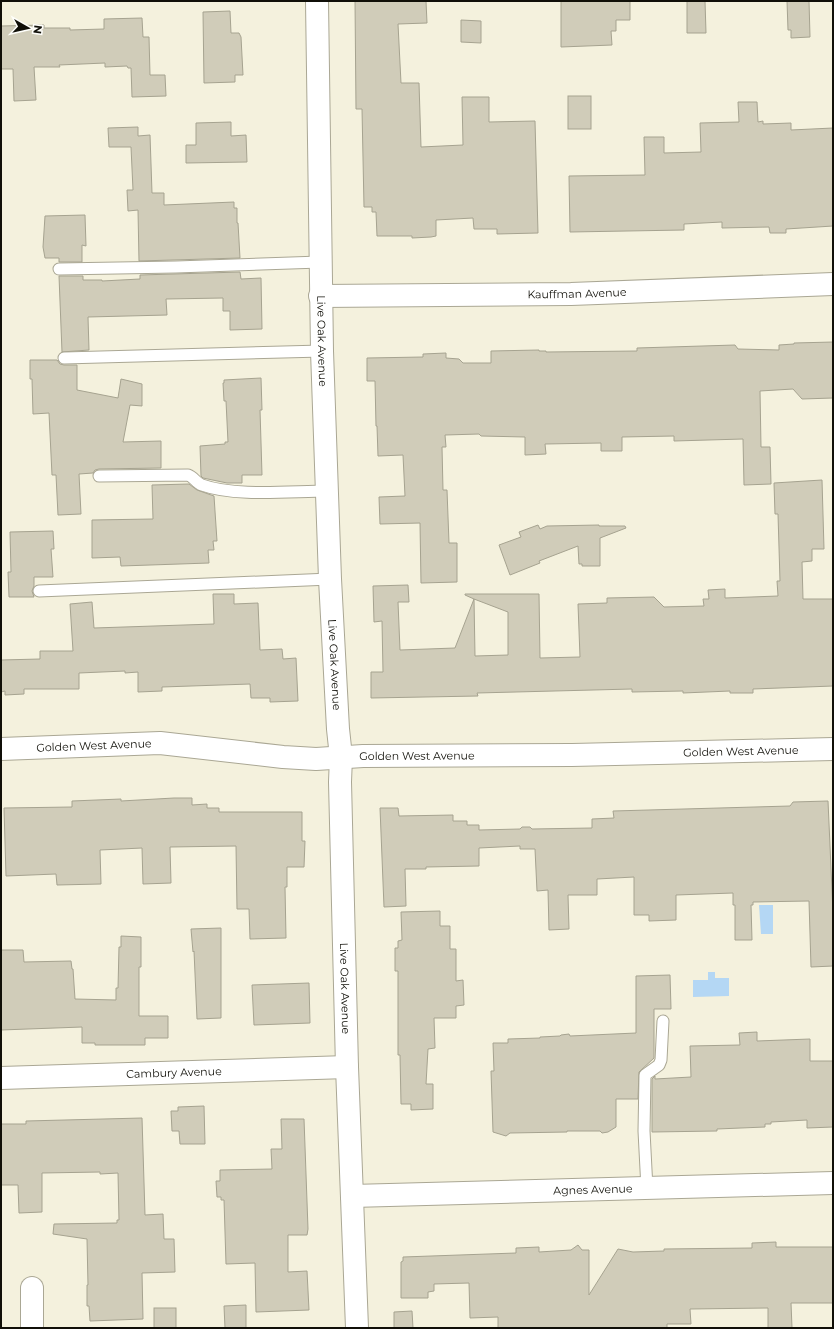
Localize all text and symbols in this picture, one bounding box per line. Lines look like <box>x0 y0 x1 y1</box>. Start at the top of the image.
north arrow <box>8 8 48 48</box>
text: N <box>30 24 45 35</box>
street label: Kauffman Avenue <box>527 285 627 301</box>
street label: Live Oak Avenue <box>314 295 330 387</box>
street label: Live Oak Avenue <box>325 619 344 711</box>
street label: Golden West Avenue <box>36 736 152 755</box>
street label: Golden West Avenue <box>683 743 799 759</box>
street label: Golden West Avenue <box>359 748 475 763</box>
street label: Live Oak Avenue <box>337 942 353 1035</box>
street label: Cambury Avenue <box>126 1064 222 1081</box>
street label: Agnes Avenue <box>553 1181 633 1198</box>

